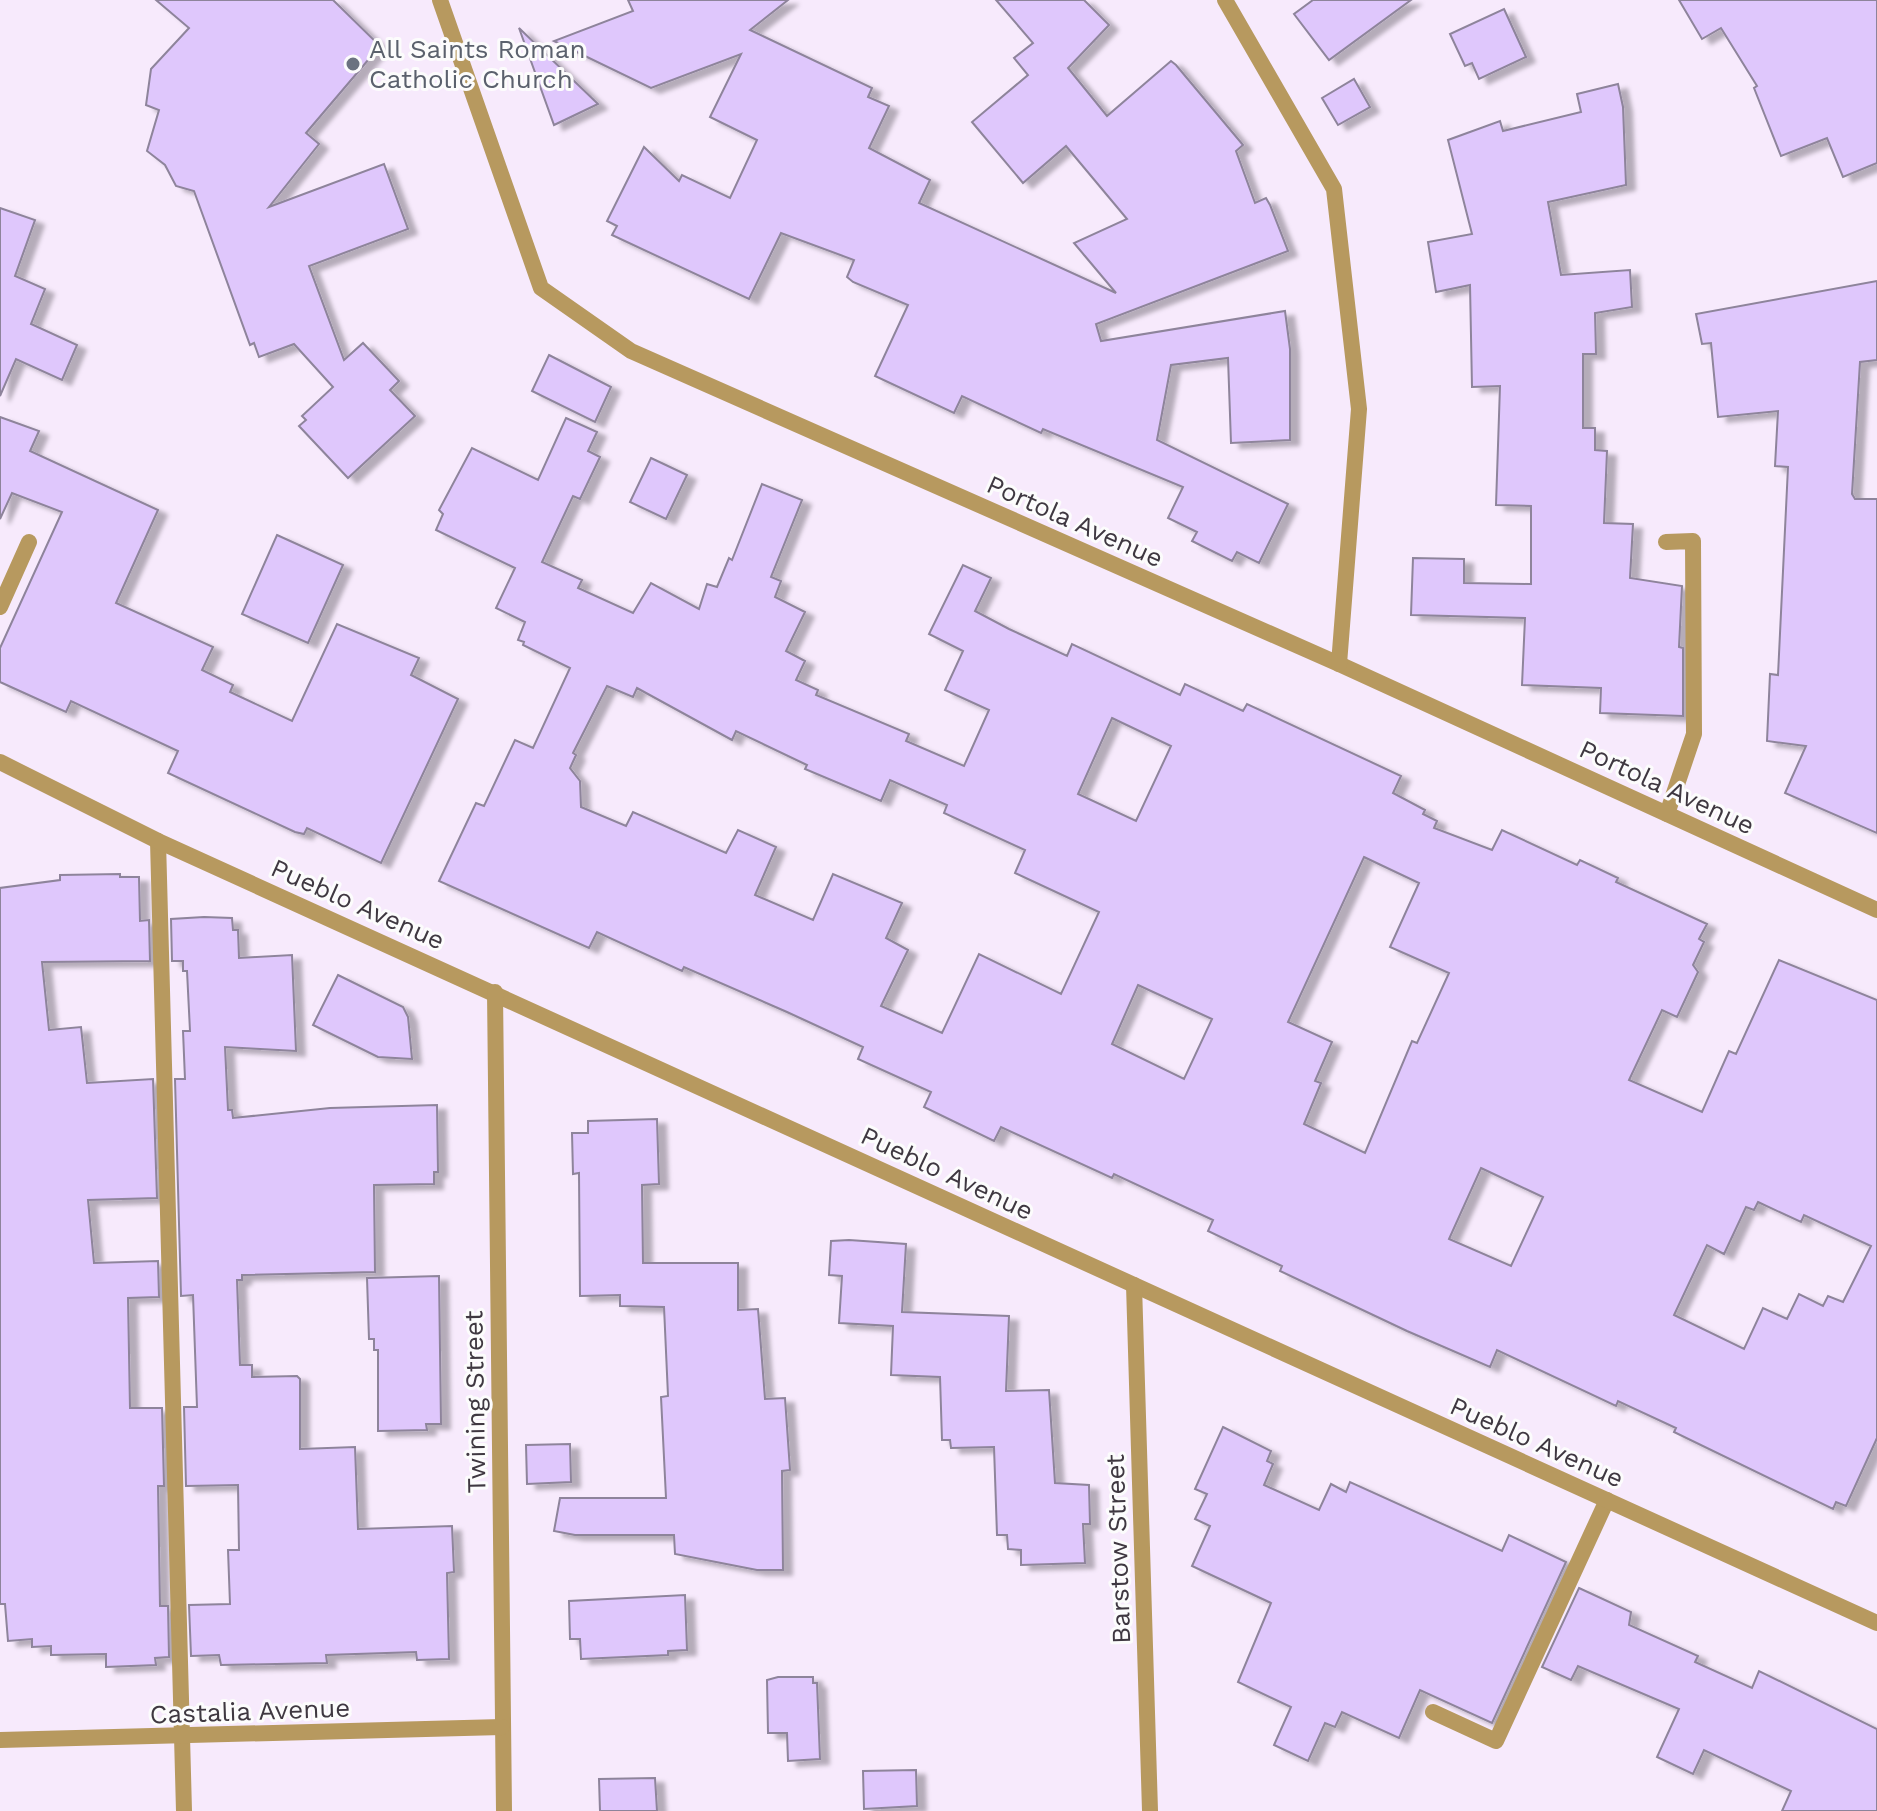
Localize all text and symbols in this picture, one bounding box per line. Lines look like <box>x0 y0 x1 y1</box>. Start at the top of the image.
place label: All Saints Roman Catholic Church <box>369 34 585 94</box>
marker: All Saints Roman Catholic Church <box>344 55 362 73</box>
street label: Portola Avenue <box>982 469 1168 573</box>
street label: Portola Avenue <box>1575 733 1759 841</box>
street label: Pueblo Avenue <box>267 852 449 956</box>
street label: Pueblo Avenue <box>856 1120 1038 1226</box>
street label: Twining Street <box>458 1310 492 1494</box>
street label: Pueblo Avenue <box>1446 1390 1628 1494</box>
street label: Barstow Street <box>1100 1454 1136 1644</box>
street label: Castalia Avenue <box>149 1693 351 1729</box>

